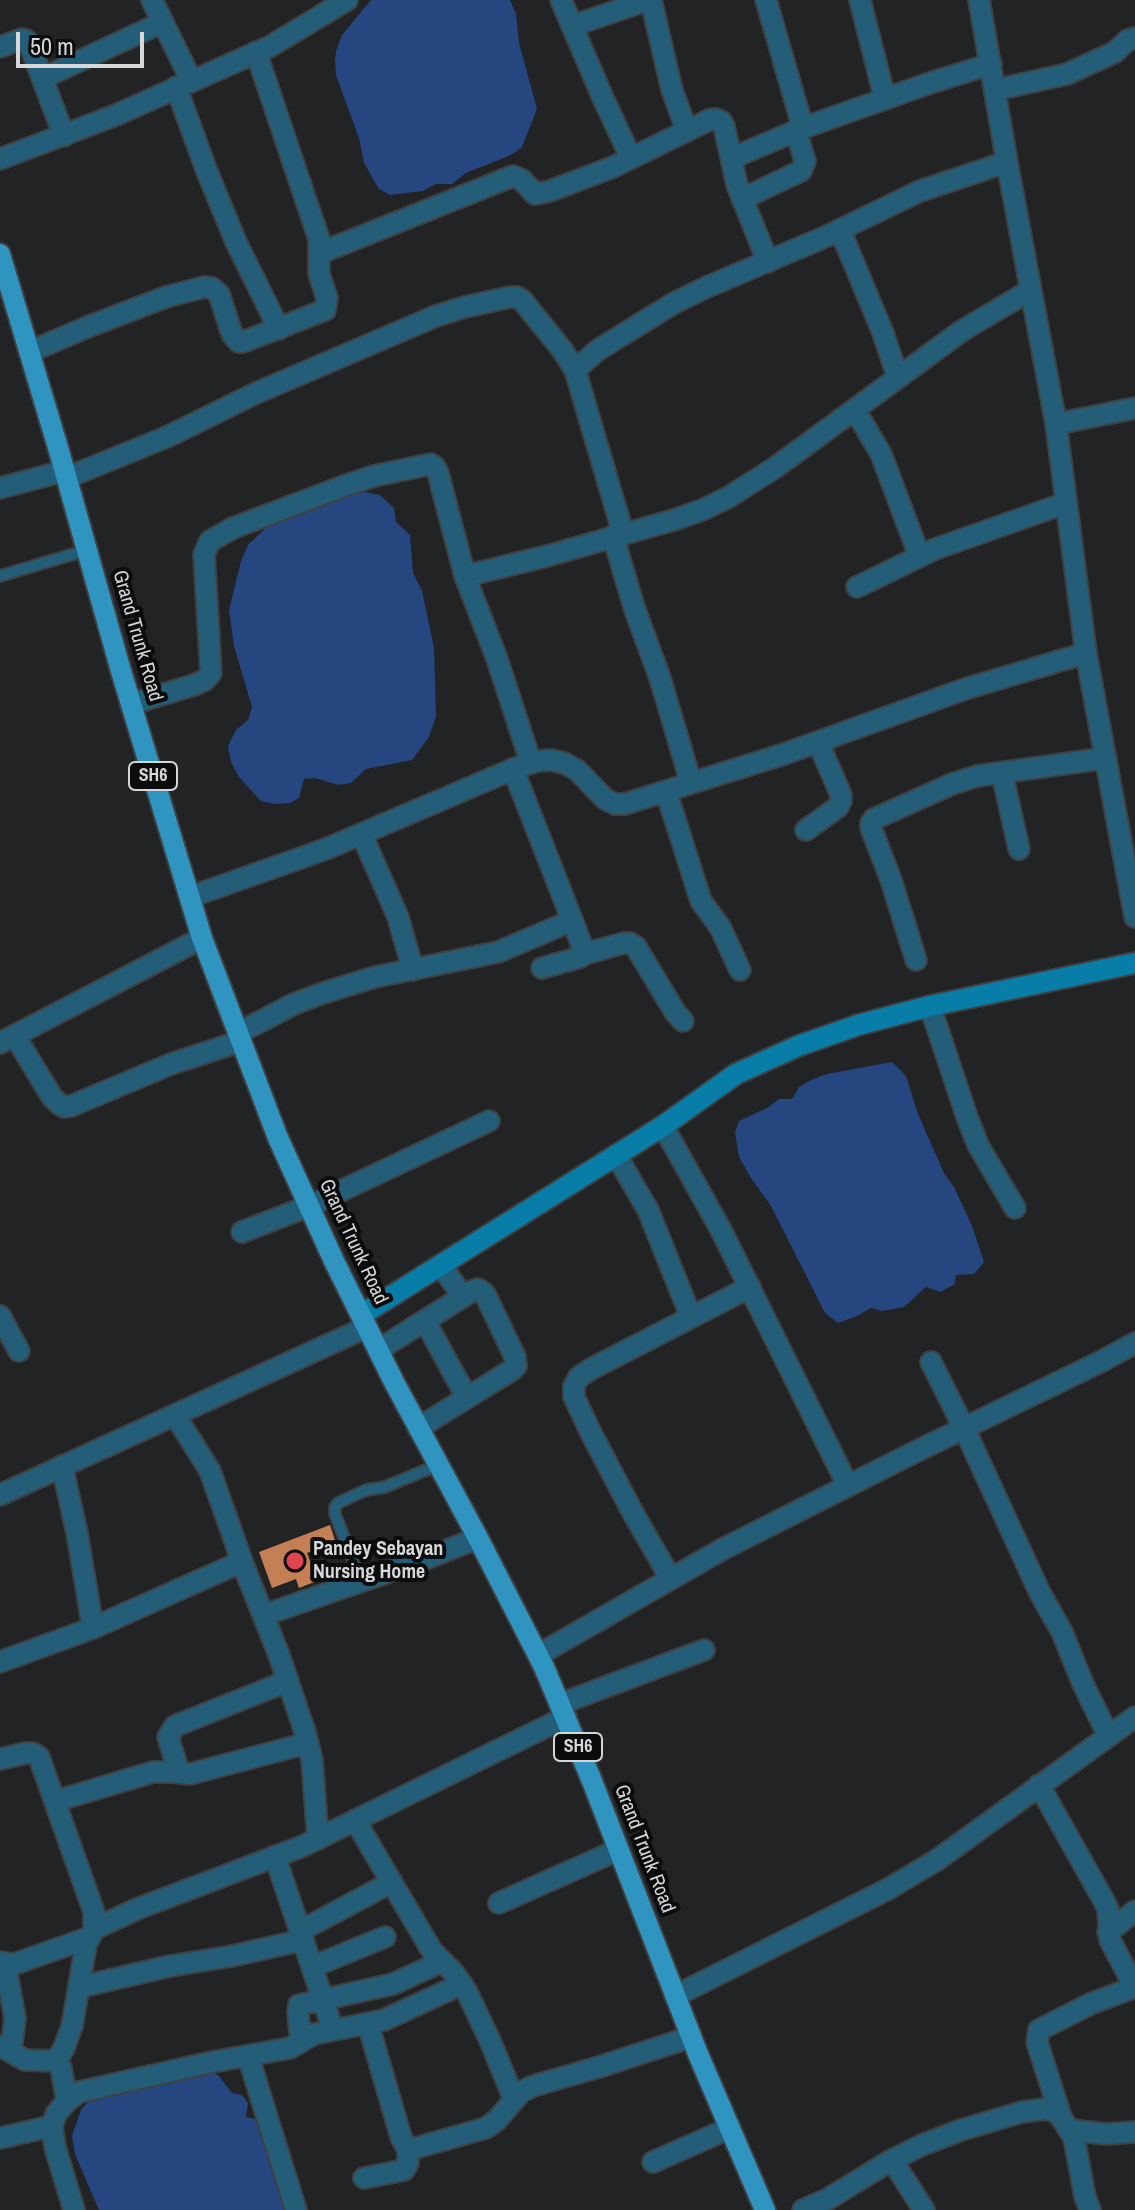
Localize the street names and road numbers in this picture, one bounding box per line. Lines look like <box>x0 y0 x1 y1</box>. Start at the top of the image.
street label: Grand Trunk Road <box>107 568 167 704</box>
road number: SH6 <box>129 762 177 790</box>
street label: Grand Trunk Road <box>314 1176 392 1308</box>
road number: SH6 <box>554 1733 602 1761</box>
street label: Grand Trunk Road <box>609 1782 679 1916</box>

